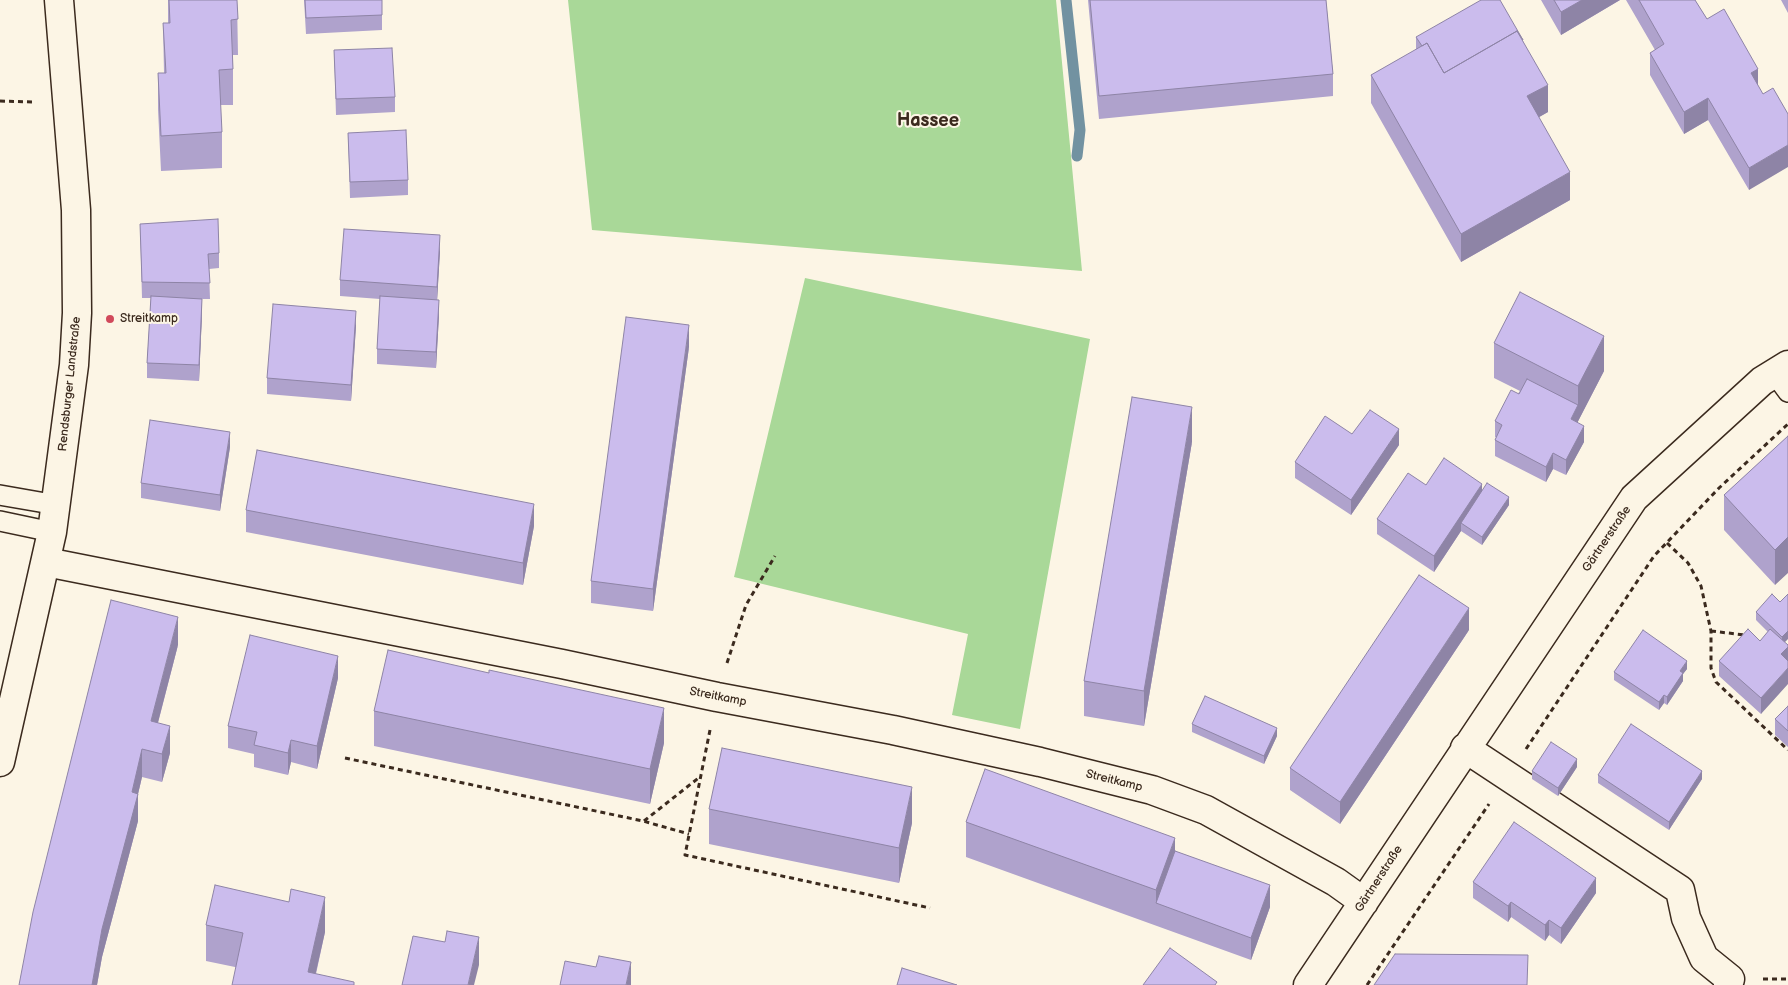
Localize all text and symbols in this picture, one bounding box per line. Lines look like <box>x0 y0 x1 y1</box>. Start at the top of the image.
district label: Hassee <box>897 110 959 132</box>
place label: Streitkamp <box>120 312 178 326</box>
marker: Streitkamp <box>104 313 116 325</box>
street label: Rendsburger Landstraße <box>56 316 84 452</box>
street label: Gärtnerstraße <box>1580 503 1634 575</box>
street label: Streitkamp <box>688 684 748 710</box>
street label: Streitkamp <box>1084 767 1144 795</box>
street label: Gärtnerstraße <box>1352 843 1406 915</box>

